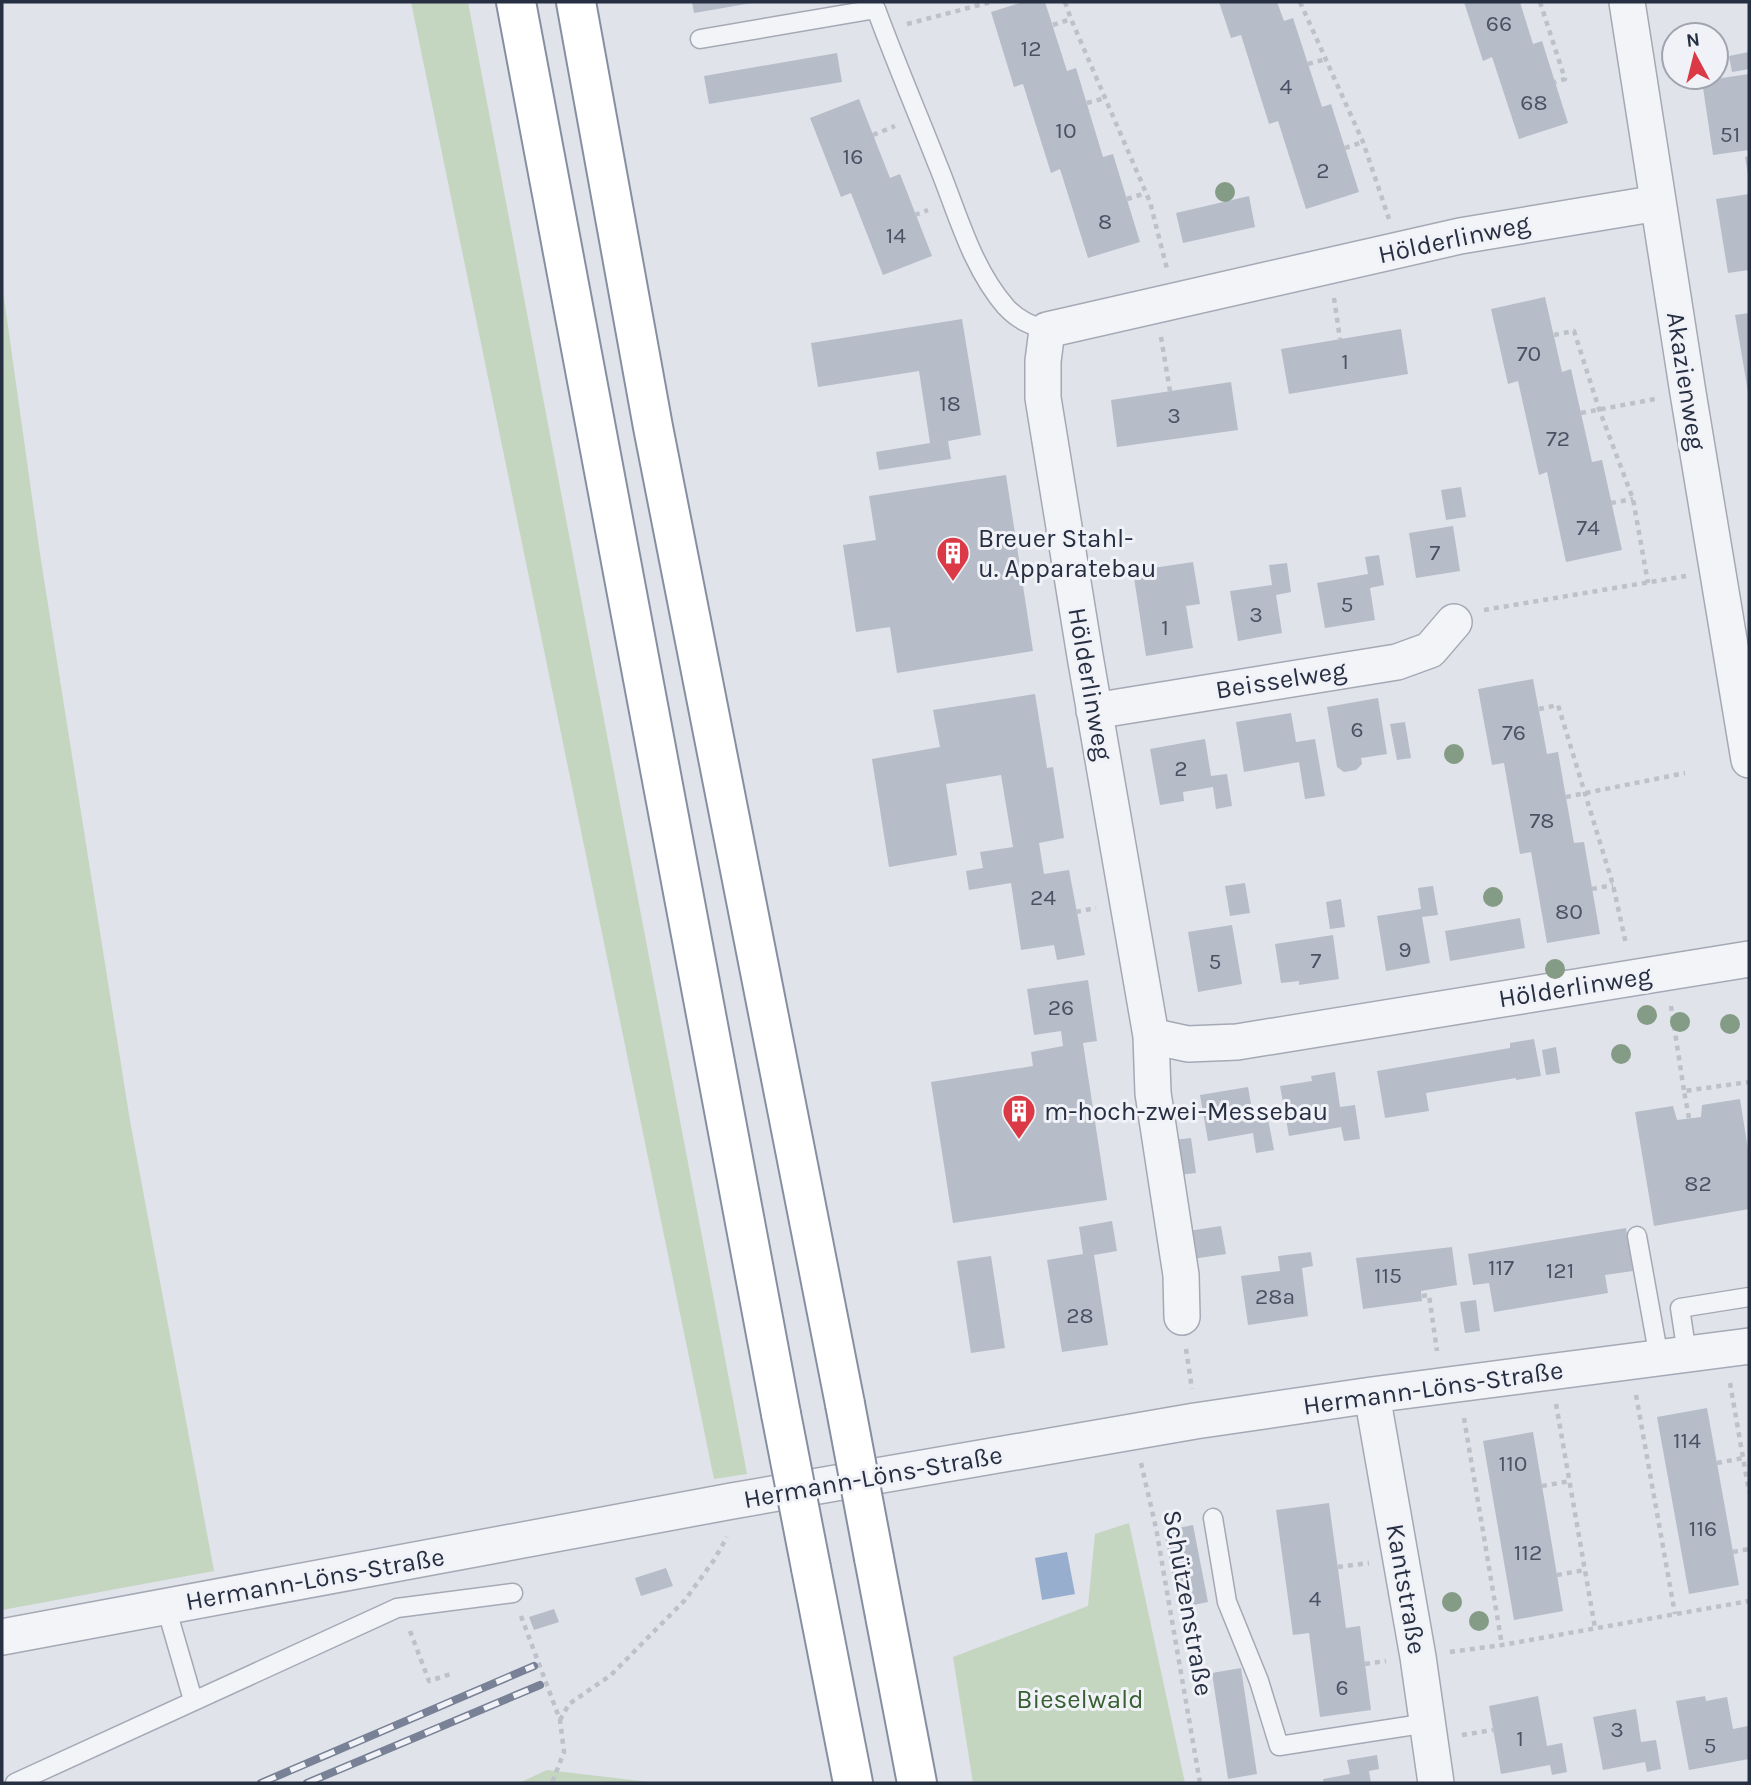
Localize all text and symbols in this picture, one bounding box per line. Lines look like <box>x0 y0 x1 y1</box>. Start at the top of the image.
house number: 66 <box>1486 10 1512 37</box>
north arrow <box>1660 21 1730 91</box>
text: N <box>1685 28 1701 52</box>
house number: 12 <box>1021 35 1041 62</box>
house number: 4 <box>1280 73 1293 100</box>
house number: 68 <box>1520 89 1548 116</box>
house number: 10 <box>1055 117 1077 144</box>
house number: 51 <box>1720 121 1740 148</box>
house number: 16 <box>843 143 863 170</box>
house number: 2 <box>1316 157 1330 184</box>
house number: 8 <box>1098 208 1112 235</box>
street label: Hölderlinweg <box>1375 208 1533 270</box>
house number: 14 <box>886 222 906 249</box>
street label: Akazienweg <box>1660 309 1712 453</box>
house number: 70 <box>1517 340 1541 367</box>
house number: 1 <box>1341 348 1349 375</box>
house number: 18 <box>939 390 961 417</box>
house number: 3 <box>1167 402 1181 429</box>
house number: 72 <box>1546 425 1570 452</box>
house number: 74 <box>1576 514 1600 541</box>
place label: Breuer Stahl- u. Apparatebau <box>978 523 1157 584</box>
building icon: Breuer Stahl- u. Apparatebau <box>934 534 972 583</box>
house number: 7 <box>1430 539 1441 566</box>
house number: 5 <box>1341 591 1353 618</box>
house number: 3 <box>1249 601 1263 628</box>
street label: Hölderlinweg <box>1061 605 1119 763</box>
house number: 1 <box>1161 614 1169 641</box>
street label: Beisselweg <box>1213 654 1349 706</box>
house number: 6 <box>1350 716 1364 743</box>
house number: 76 <box>1502 719 1526 746</box>
house number: 2 <box>1174 755 1188 782</box>
house number: 78 <box>1530 807 1554 834</box>
house number: 24 <box>1030 884 1056 911</box>
house number: 80 <box>1555 898 1583 925</box>
house number: 9 <box>1398 936 1412 963</box>
house number: 7 <box>1311 947 1322 974</box>
house number: 5 <box>1209 948 1221 975</box>
street label: Hölderlinweg <box>1496 960 1654 1014</box>
house number: 26 <box>1048 994 1074 1021</box>
building icon: m-hoch-zwei-Messebau <box>1000 1092 1038 1141</box>
place label: m-hoch-zwei-Messebau <box>1044 1096 1328 1127</box>
house number: 82 <box>1684 1170 1712 1197</box>
house number: 117 <box>1488 1254 1514 1281</box>
house number: 121 <box>1546 1257 1574 1284</box>
house number: 115 <box>1374 1262 1402 1289</box>
house number: 28a <box>1255 1283 1295 1310</box>
house number: 28 <box>1066 1302 1094 1329</box>
street label: Hermann-Löns-Straße <box>1301 1354 1565 1422</box>
house number: 114 <box>1673 1427 1701 1454</box>
street label: Hermann-Löns-Straße <box>741 1439 1005 1515</box>
house number: 110 <box>1499 1450 1527 1477</box>
street label: Schützenstraße <box>1156 1508 1220 1698</box>
house number: 116 <box>1689 1515 1717 1542</box>
street label: Kantstraße <box>1379 1521 1433 1657</box>
house number: 112 <box>1514 1539 1542 1566</box>
street label: Hermann-Löns-Straße <box>183 1541 447 1617</box>
house number: 4 <box>1309 1585 1322 1612</box>
house number: 6 <box>1335 1674 1349 1701</box>
park label: Bieselwald <box>1016 1684 1144 1715</box>
house number: 3 <box>1610 1716 1624 1743</box>
house number: 1 <box>1516 1725 1524 1752</box>
house number: 5 <box>1704 1732 1716 1759</box>

